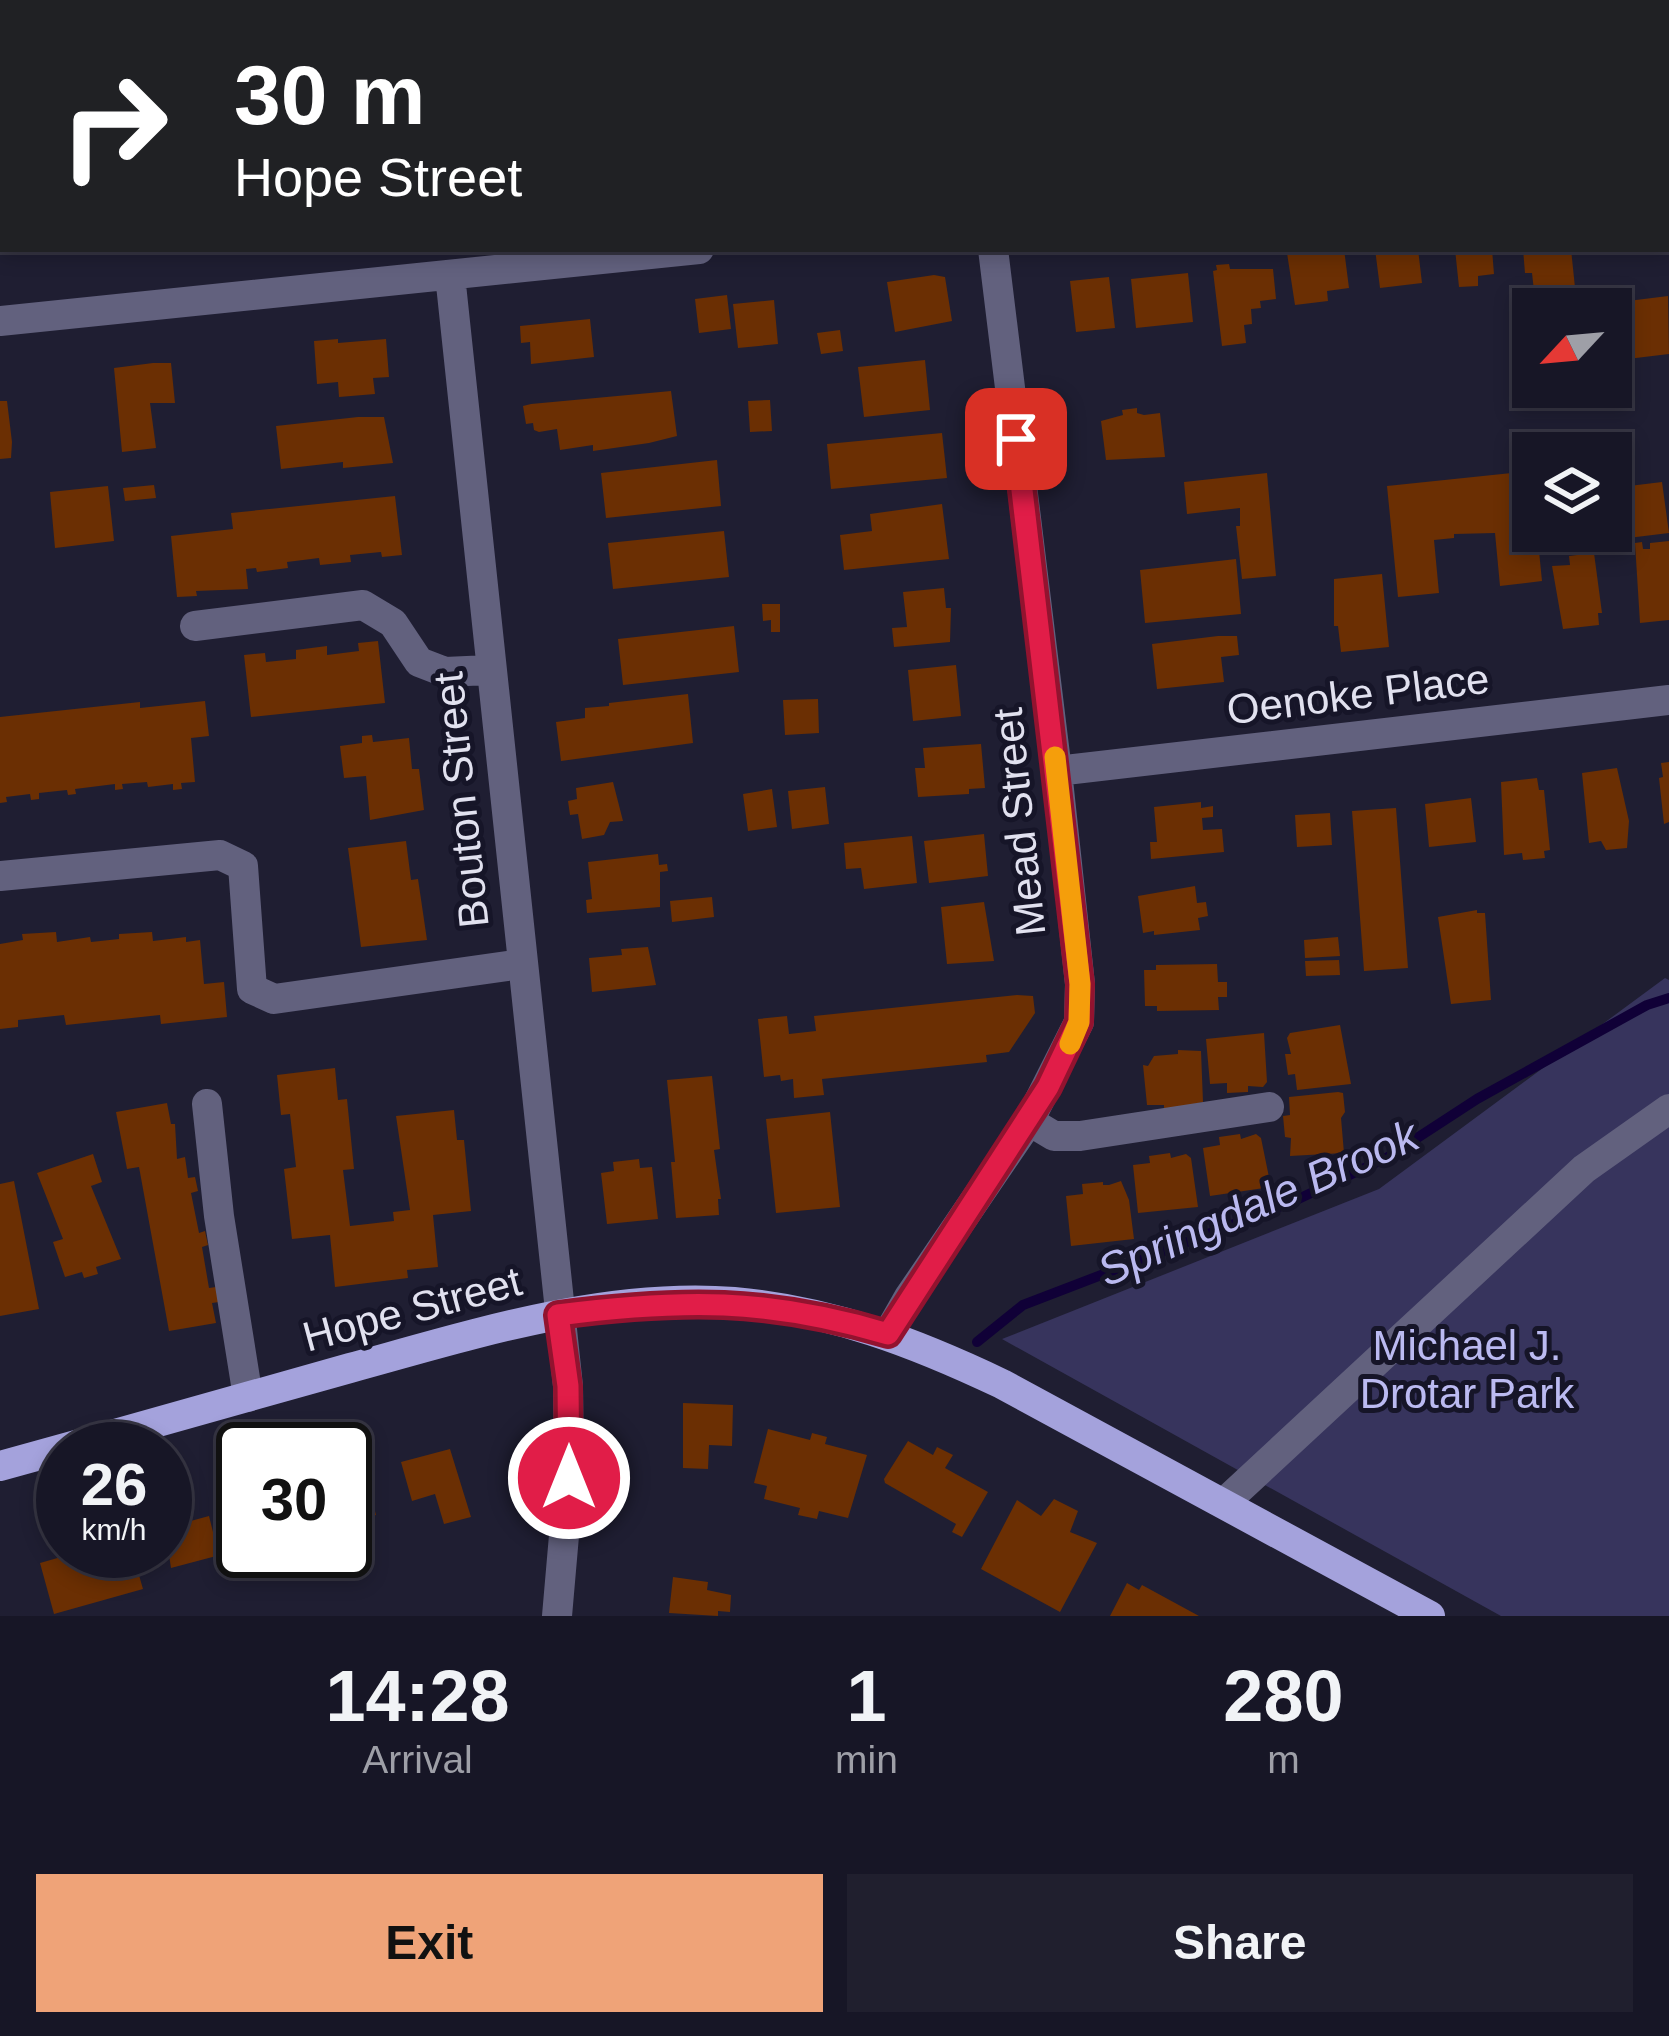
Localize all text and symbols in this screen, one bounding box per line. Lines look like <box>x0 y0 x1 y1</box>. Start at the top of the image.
icon: right <box>36 48 192 204</box>
text: 30 m <box>234 48 425 142</box>
text: Hope Street <box>234 147 522 207</box>
north arrow <box>1512 288 1632 408</box>
map controls <box>1512 288 1632 552</box>
pin <box>965 388 1067 490</box>
icon: arrive <box>983 406 1049 472</box>
button: layers <box>1512 432 1632 552</box>
street label: Oenoke Place <box>1224 655 1492 733</box>
street label: Bouton Street <box>424 669 498 930</box>
street label: Mead Street <box>984 705 1054 938</box>
water label: Springdale Brook <box>1090 1108 1428 1297</box>
street label: Hope Street <box>298 1257 527 1361</box>
park label: Michael J. Drotar Park <box>1360 1322 1575 1417</box>
position arrow <box>506 1415 632 1541</box>
speed limit sign: 30 <box>216 1422 372 1578</box>
text: 26 <box>81 1451 147 1518</box>
text: km/h <box>81 1513 147 1546</box>
text: 14:28 <box>325 1656 510 1736</box>
text: 1 <box>846 1656 887 1736</box>
text: 280 <box>1223 1656 1344 1736</box>
text: Arrival <box>362 1738 473 1781</box>
text: min <box>835 1738 898 1781</box>
text: m <box>1267 1738 1300 1781</box>
button: Exit <box>36 1874 823 2012</box>
button: Share <box>847 1874 1633 2012</box>

